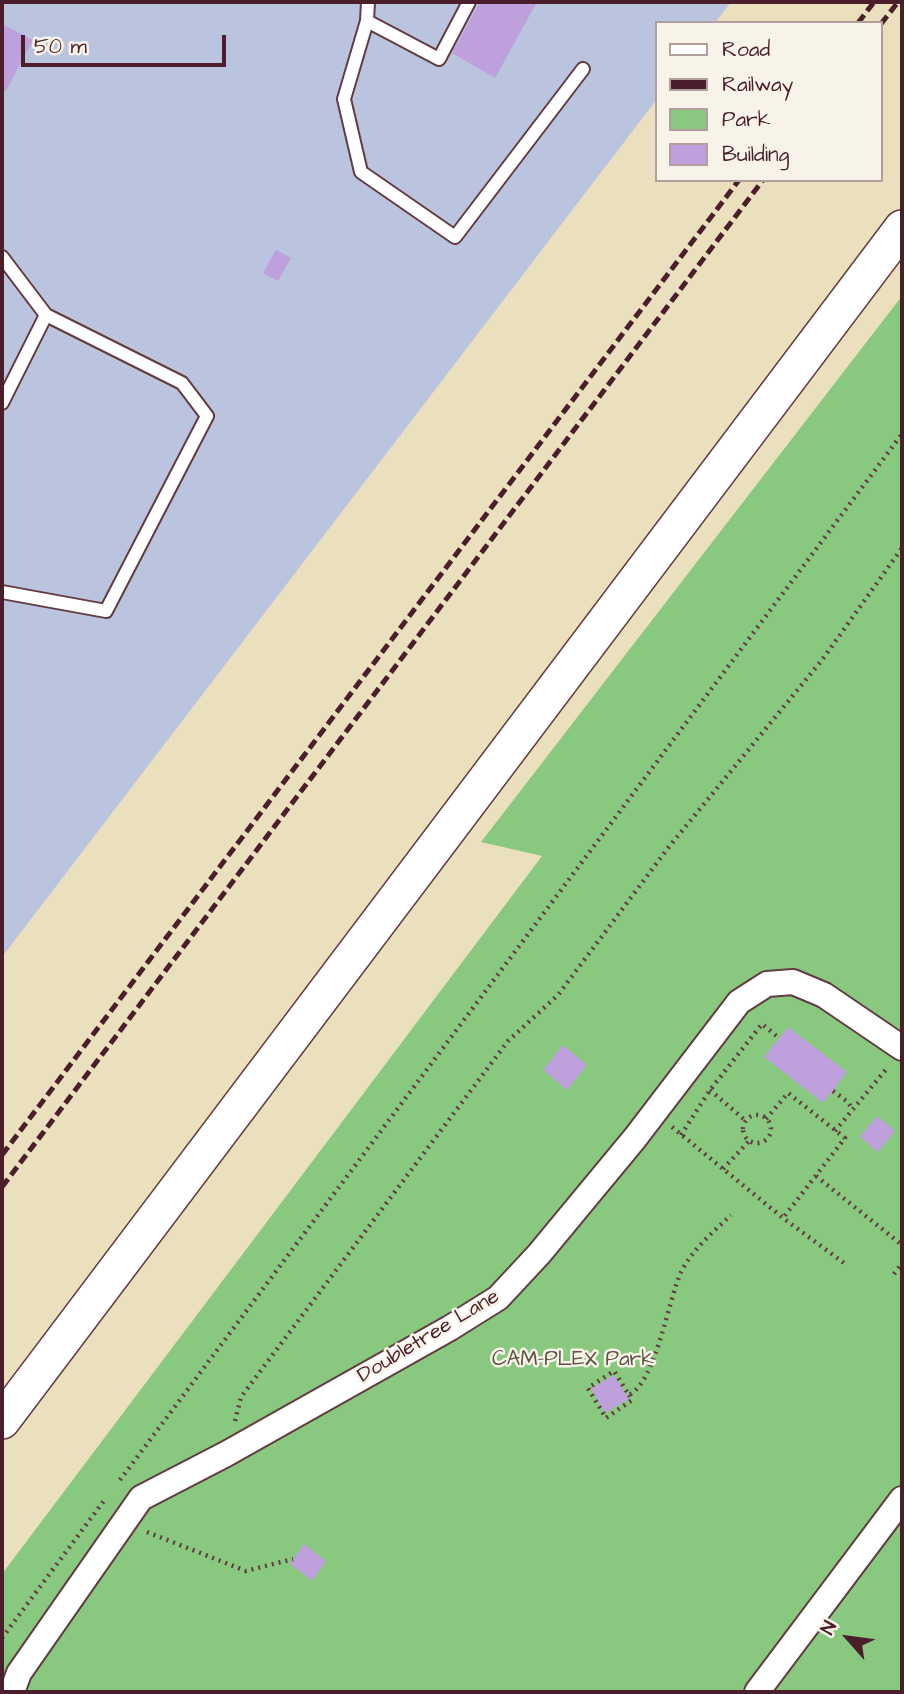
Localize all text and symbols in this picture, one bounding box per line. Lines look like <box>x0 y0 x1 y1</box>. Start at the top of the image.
scale bar <box>24 21 229 65</box>
legend <box>656 21 883 182</box>
text: 50 m <box>34 32 87 61</box>
text: Road <box>722 35 770 64</box>
text: Railway <box>722 70 793 99</box>
text: Park <box>722 105 771 134</box>
text: Building <box>722 140 789 169</box>
street label: Doubletree Lane <box>354 1285 504 1389</box>
park label: CAM-PLEX Park <box>492 1348 654 1374</box>
north arrow <box>813 1603 883 1673</box>
text: N <box>814 1616 844 1640</box>

